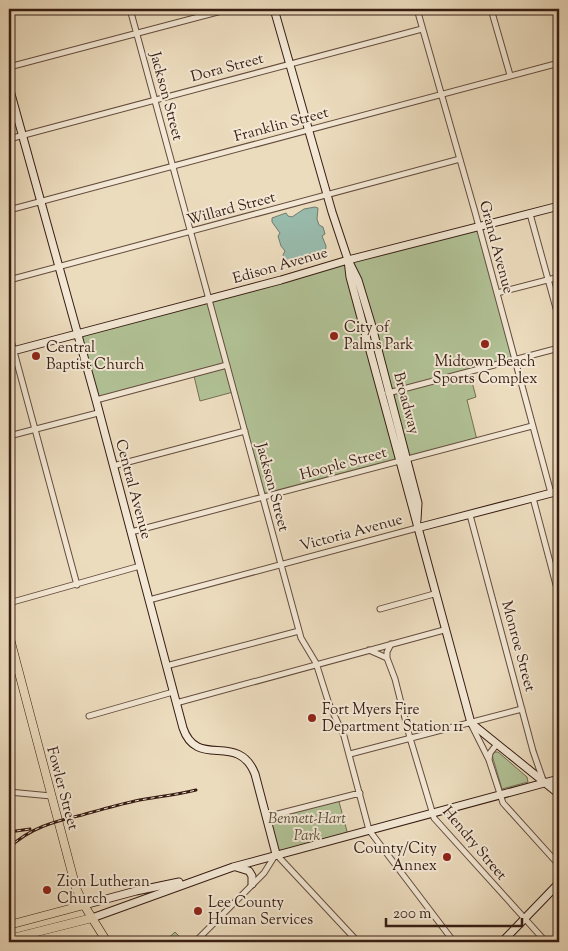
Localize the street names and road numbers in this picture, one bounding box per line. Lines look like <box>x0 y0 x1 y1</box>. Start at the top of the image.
street label: Jackson Street <box>143 49 187 143</box>
street label: Dora Street <box>189 49 266 88</box>
street label: Franklin Street <box>232 103 331 148</box>
street label: Willard Street <box>185 188 278 231</box>
street label: Grand Avenue <box>473 199 518 296</box>
street label: Edison Avenue <box>230 243 330 290</box>
street label: Broadway <box>387 370 424 437</box>
street label: Central Avenue <box>109 437 156 542</box>
street label: Jackson Street <box>249 440 293 534</box>
street label: Hoople Street <box>298 443 389 486</box>
street label: Victoria Avenue <box>298 510 405 557</box>
street label: Monroe Street <box>495 599 540 694</box>
street label: Fowler Street <box>40 744 83 832</box>
street label: Hendry Street <box>437 802 511 886</box>

